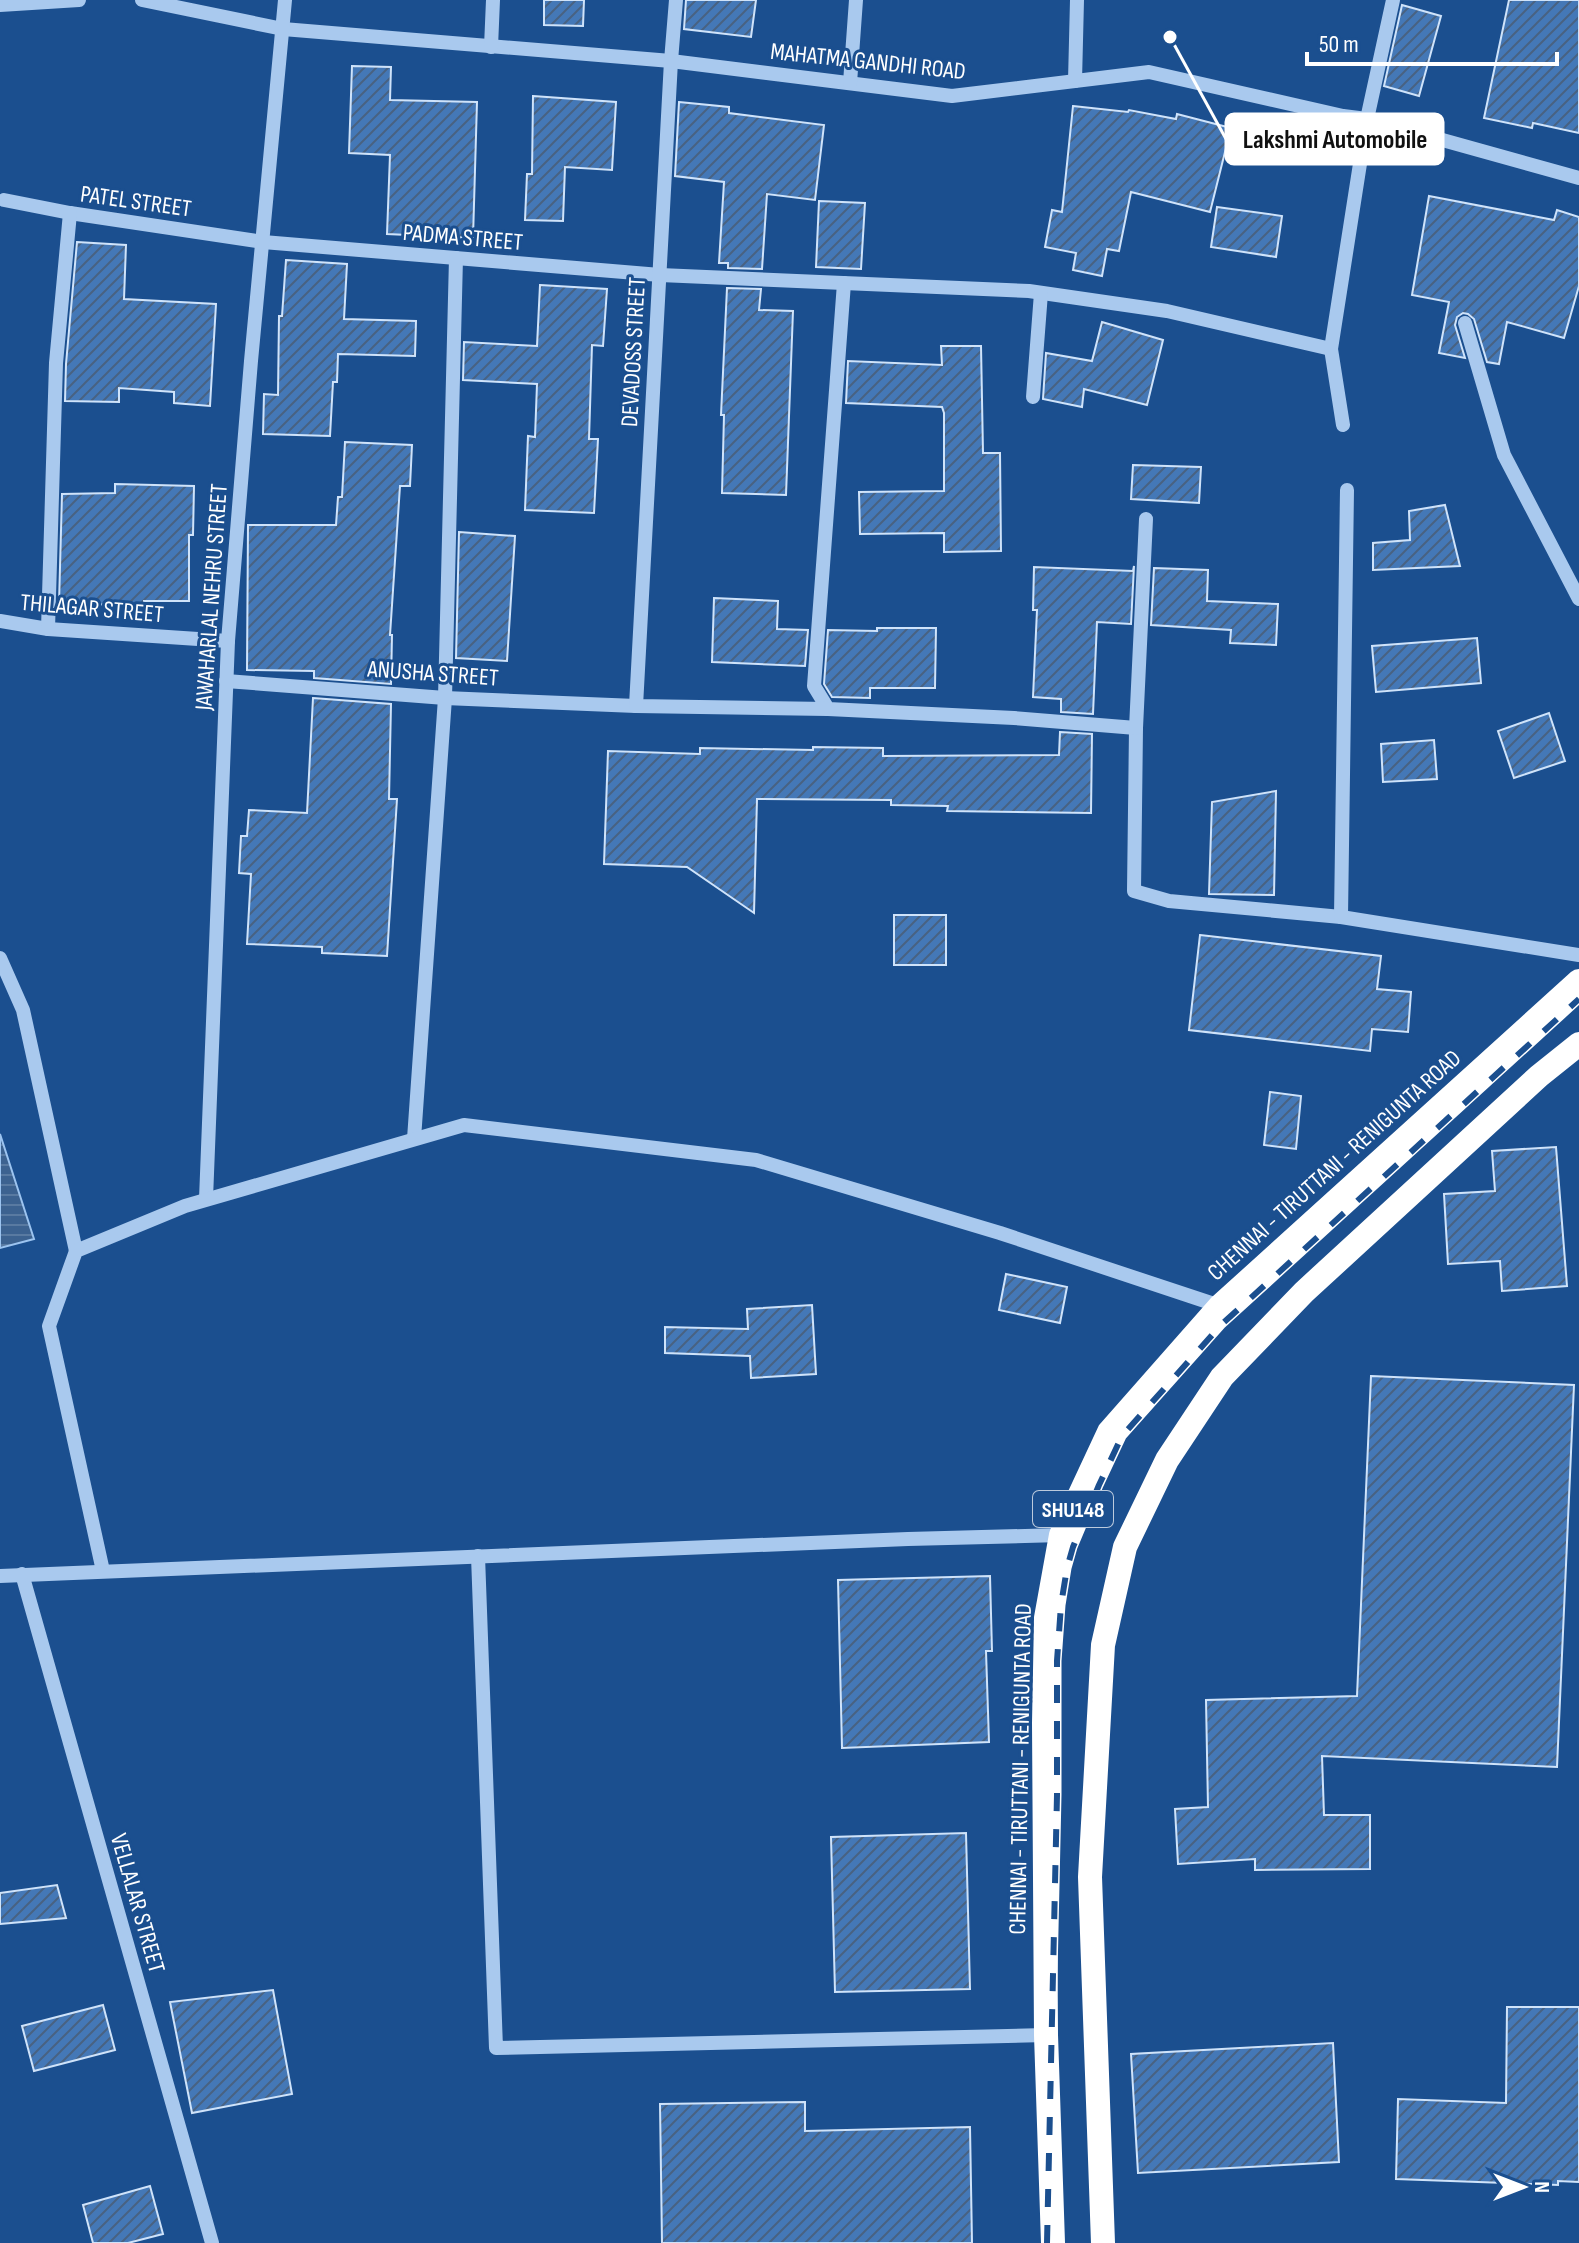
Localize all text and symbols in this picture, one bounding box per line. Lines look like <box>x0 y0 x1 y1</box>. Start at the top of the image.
scale bar <box>1307 16 1557 66</box>
text: 50 m <box>1319 30 1359 59</box>
street label: MAHATMA GANDHI ROAD <box>769 37 967 86</box>
callout: Lakshmi Automobile <box>1226 114 1443 164</box>
text: Lakshmi Automobile <box>1243 125 1427 156</box>
street label: PATEL STREET <box>79 179 193 224</box>
street label: PADMA STREET <box>402 218 524 257</box>
street label: DEVADOSS STREET <box>615 276 652 428</box>
street label: JAWAHARLAL NEHRU STREET <box>189 483 234 712</box>
street label: THILAGAR STREET <box>19 588 165 629</box>
street label: ANUSHA STREET <box>365 654 500 693</box>
street label: CHENNAI - TIRUTTANI - RENIGUNTA ROAD <box>1201 1044 1467 1287</box>
road number: SHU148 <box>1033 1491 1113 1527</box>
street label: CHENNAI - TIRUTTANI - RENIGUNTA ROAD <box>1003 1603 1038 1935</box>
street label: VELLALAR STREET <box>104 1830 171 1976</box>
north arrow <box>1483 2147 1563 2227</box>
text: N <box>1528 2181 1555 2193</box>

